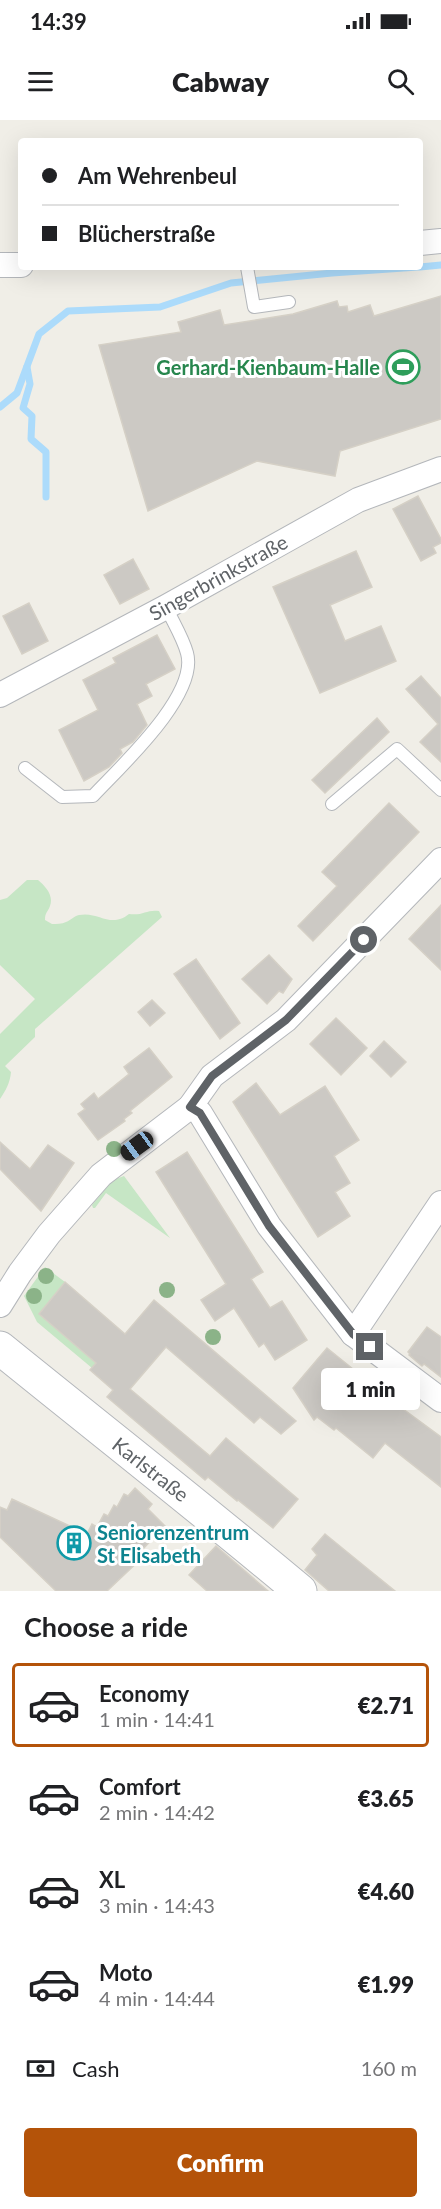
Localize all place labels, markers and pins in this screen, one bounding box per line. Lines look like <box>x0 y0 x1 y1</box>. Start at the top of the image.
sports icon: Gerhard-Kienbaum-Halle <box>385 349 421 385</box>
place label: Gerhard-Kienbaum-Halle <box>156 355 380 379</box>
place label: Seniorenzentrum St Elisabeth <box>97 1520 249 1567</box>
building icon: Seniorenzentrum St Elisabeth <box>56 1525 92 1561</box>

